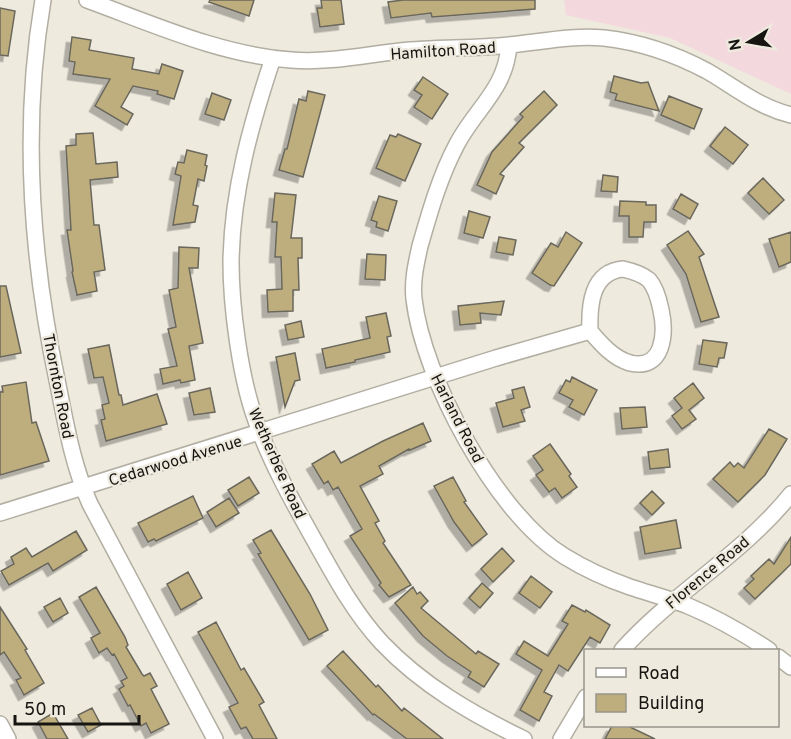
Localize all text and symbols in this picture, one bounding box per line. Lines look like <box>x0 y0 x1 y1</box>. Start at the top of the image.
north arrow <box>719 12 779 72</box>
text: N <box>725 37 747 52</box>
street label: Hamilton Road <box>390 38 497 66</box>
street label: Thornton Road <box>37 332 77 441</box>
street label: Harland Road <box>425 371 487 467</box>
street label: Wetherbee Road <box>243 405 310 522</box>
street label: Cedarwood Avenue <box>106 432 245 492</box>
street label: Florence Road <box>662 533 754 614</box>
legend <box>584 649 779 727</box>
text: Road <box>638 663 680 686</box>
scale bar <box>15 688 140 726</box>
text: Building <box>638 693 704 716</box>
text: 50 m <box>24 699 66 722</box>

